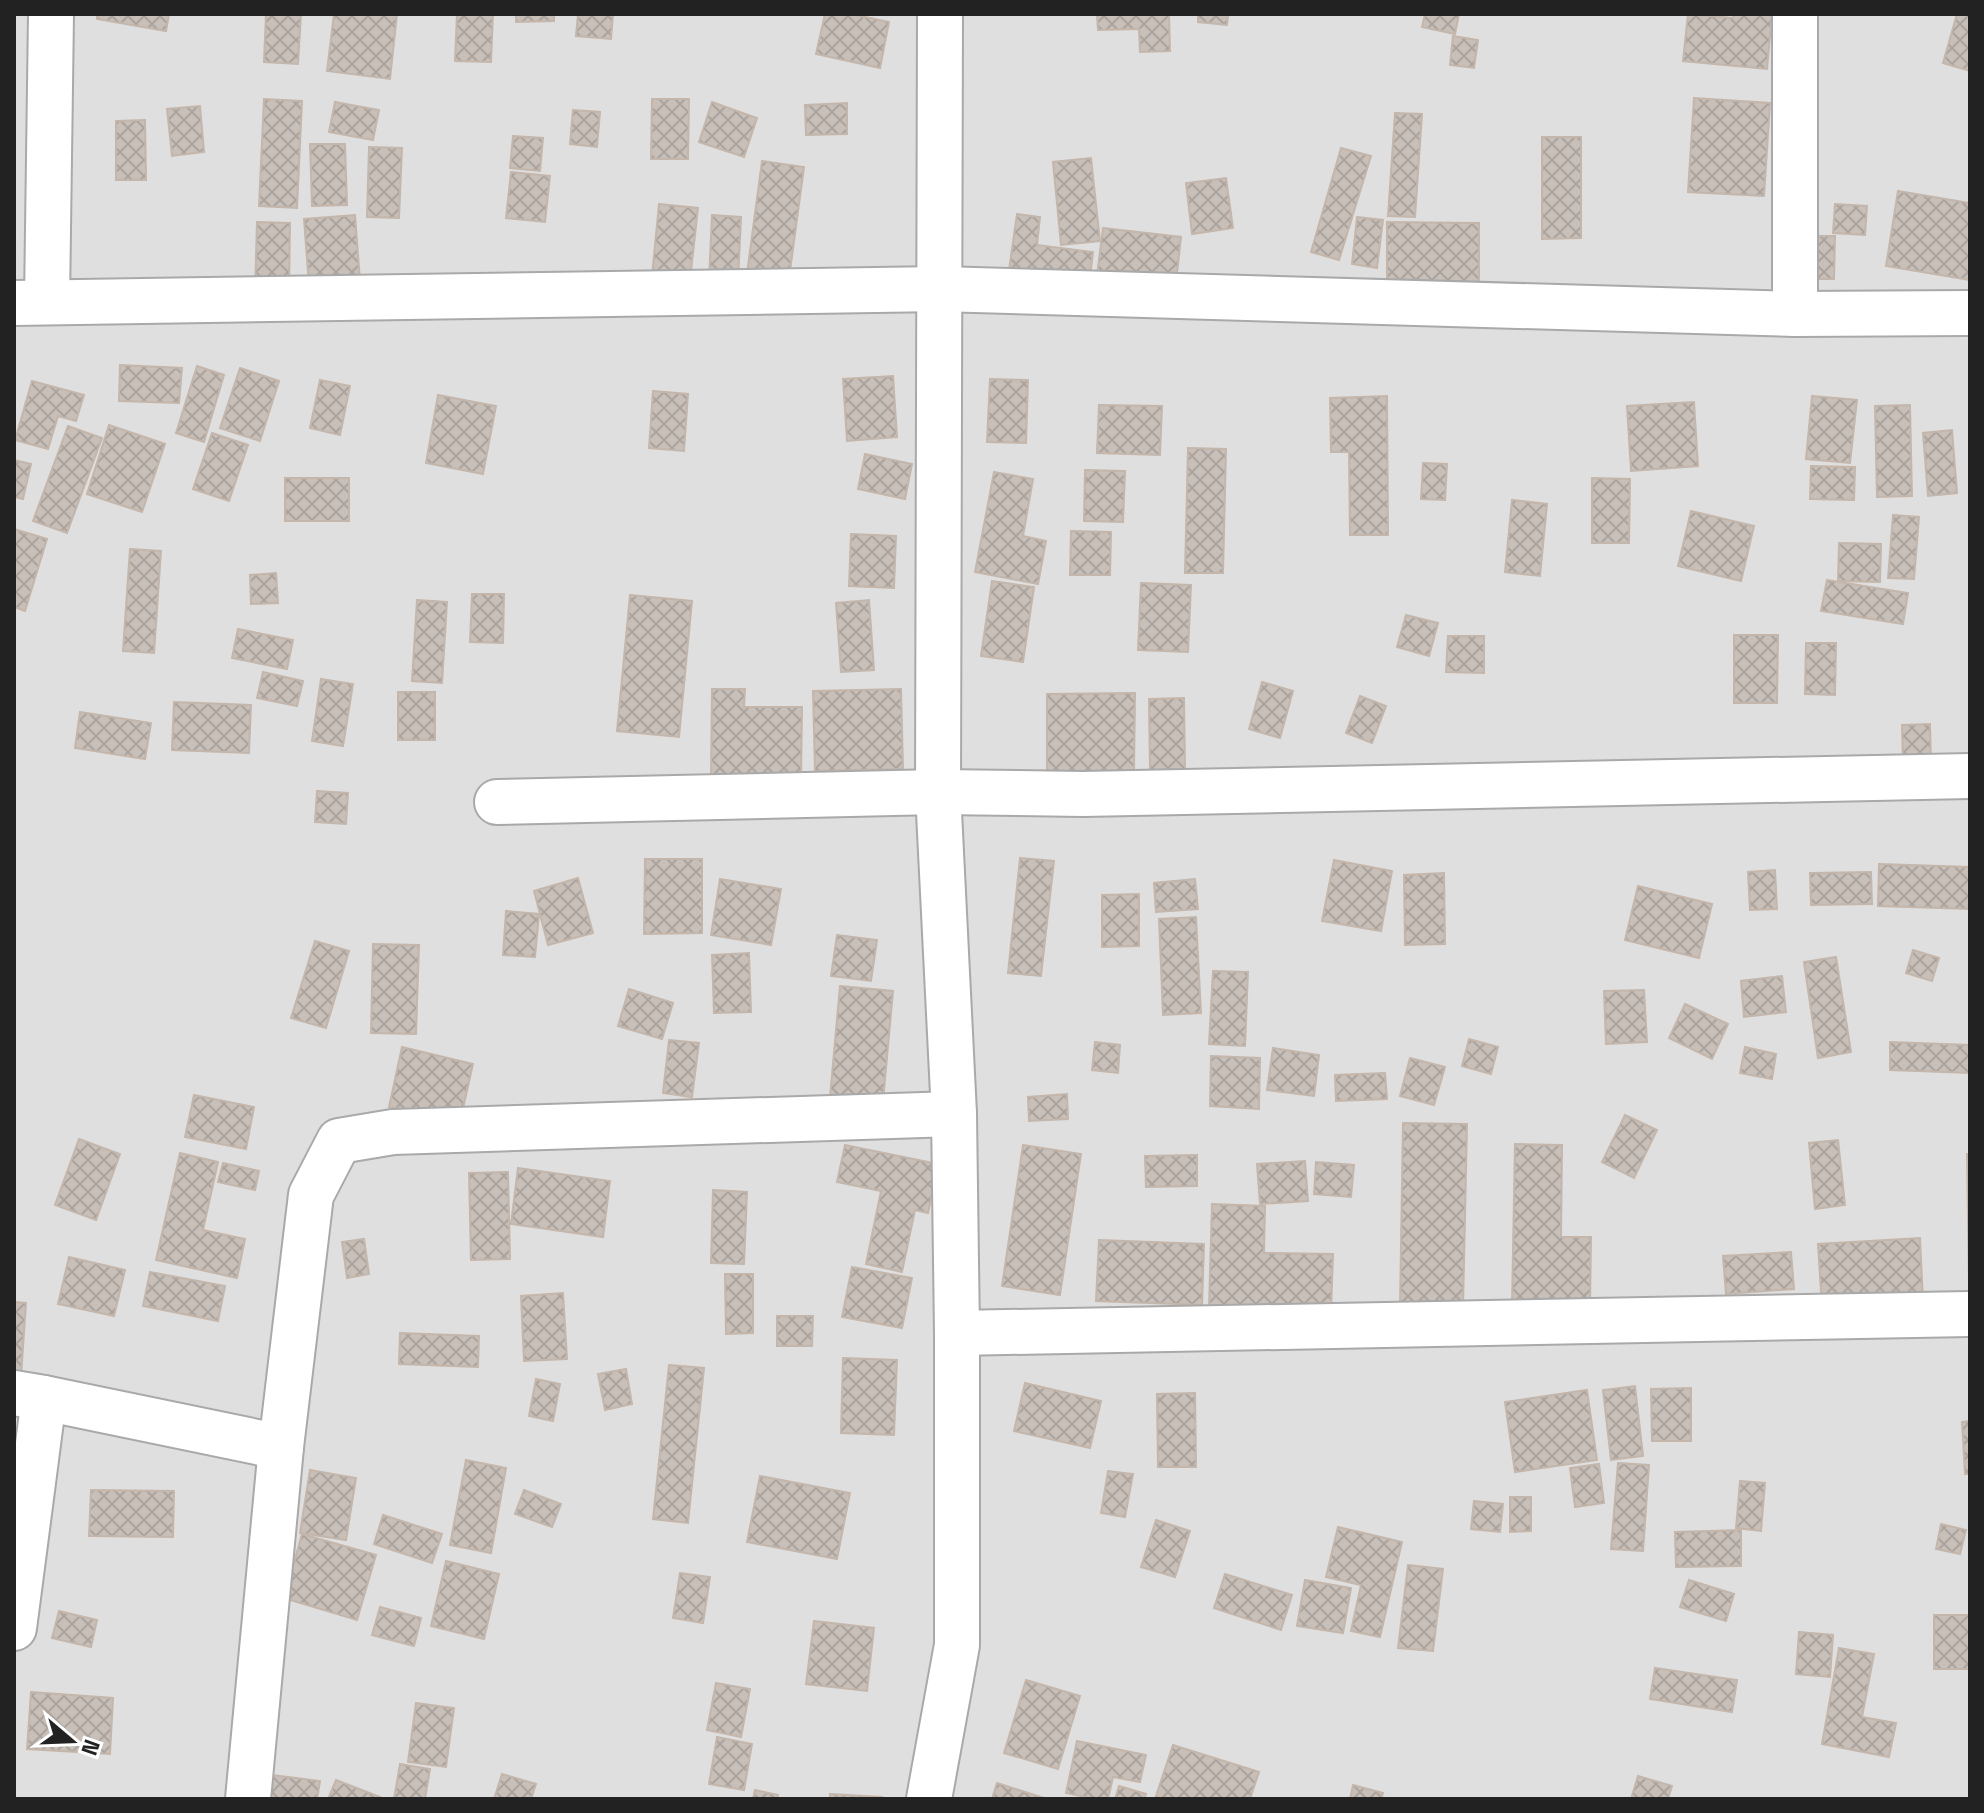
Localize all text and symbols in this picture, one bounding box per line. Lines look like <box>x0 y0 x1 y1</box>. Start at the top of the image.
north arrow <box>32 1701 112 1781</box>
text: N <box>75 1736 107 1759</box>

